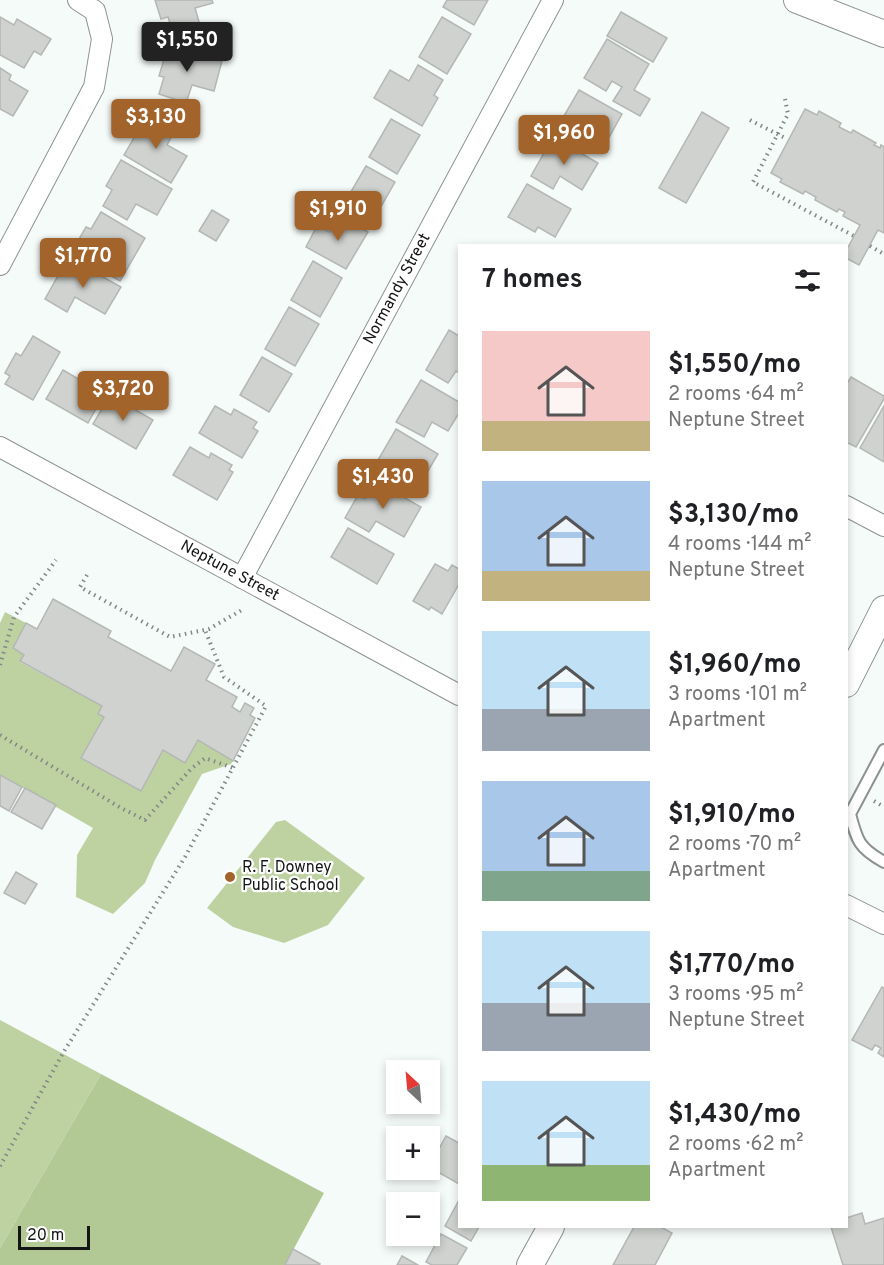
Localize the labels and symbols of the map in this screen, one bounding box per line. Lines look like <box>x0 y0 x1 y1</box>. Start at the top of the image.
pin: $1,550 <box>138 22 236 73</box>
pin: $3,130 <box>107 99 205 150</box>
pin: $1,960 <box>515 115 613 166</box>
pin: $1,910 <box>289 191 387 242</box>
street label: Normandy Street <box>359 230 435 348</box>
pin: $1,770 <box>34 238 132 289</box>
pin: $3,720 <box>74 371 172 422</box>
pin: $1,430 <box>334 459 432 510</box>
street label: Neptune Street <box>177 536 283 606</box>
place label: R. F. Downey Public School <box>242 858 339 896</box>
marker: R. F. Downey Public School <box>223 870 237 884</box>
north arrow <box>386 1060 440 1114</box>
scale bar <box>18 1223 90 1250</box>

